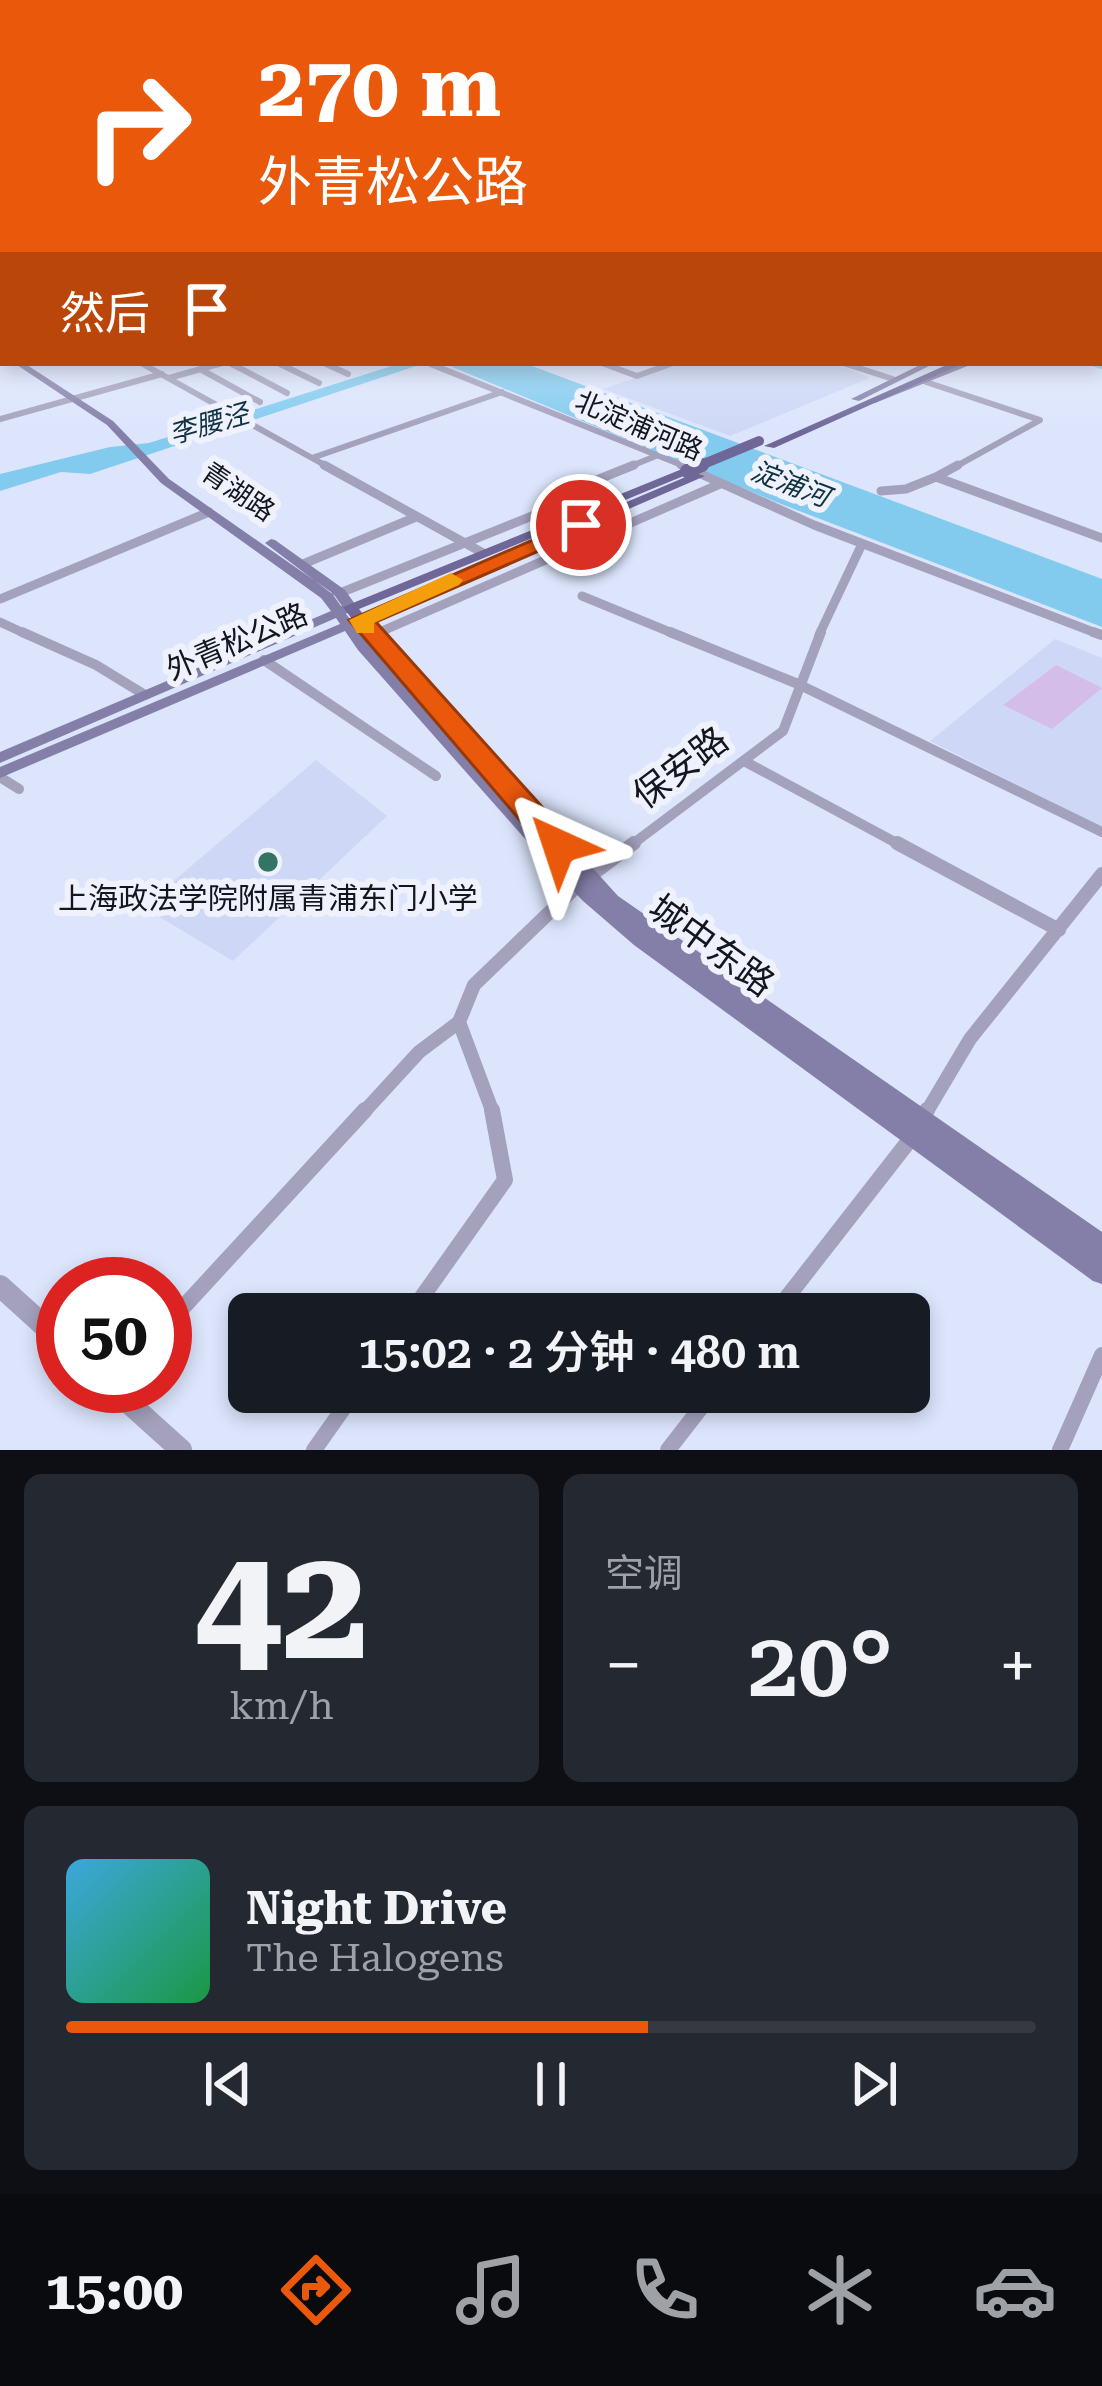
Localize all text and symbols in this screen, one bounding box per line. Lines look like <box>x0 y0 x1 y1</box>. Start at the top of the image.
text: 270 m <box>258 38 501 136</box>
icon: right <box>60 48 216 204</box>
text: 外青松公路 <box>258 151 528 214</box>
icon: arrive <box>174 276 240 342</box>
text: 然后 <box>60 287 150 340</box>
street label: 北淀浦河路 <box>571 385 707 467</box>
water label: 李腰泾 <box>166 397 255 451</box>
water label: 淀浦河 <box>746 455 838 515</box>
street label: 青湖路 <box>195 456 281 528</box>
pin <box>530 474 632 576</box>
icon: arrive <box>548 492 614 558</box>
street label: 外青松公路 <box>161 596 313 687</box>
street label: 保安路 <box>625 719 736 817</box>
position arrow <box>496 783 622 909</box>
marker: 上海政法学院附属青浦东门小学 <box>255 849 281 875</box>
place label: 上海政法学院附属青浦东门小学 <box>58 881 478 916</box>
street label: 城中东路 <box>641 886 782 1005</box>
speed limit sign: 50 <box>36 1257 192 1413</box>
text: 15:02 · 2 分钟 · 480 m <box>358 1326 800 1379</box>
text: 42 <box>194 1513 369 1696</box>
text: 空调 <box>605 1551 683 1597</box>
text: 20° <box>748 1613 893 1718</box>
text: − <box>605 1627 642 1704</box>
text: + <box>999 1627 1036 1704</box>
text: km/h <box>229 1683 334 1729</box>
text: Night Drive <box>246 1882 507 1935</box>
text: The Halogens <box>246 1935 504 1981</box>
icon: previous <box>195 2051 261 2117</box>
icon: pause <box>518 2051 584 2117</box>
icon: next <box>841 2051 907 2117</box>
icon: directions <box>274 2248 358 2332</box>
icon: music <box>449 2248 533 2332</box>
icon: phone <box>623 2248 707 2332</box>
icon: climate <box>798 2248 882 2332</box>
icon: car <box>973 2248 1057 2332</box>
text: 15:00 <box>45 2259 183 2322</box>

